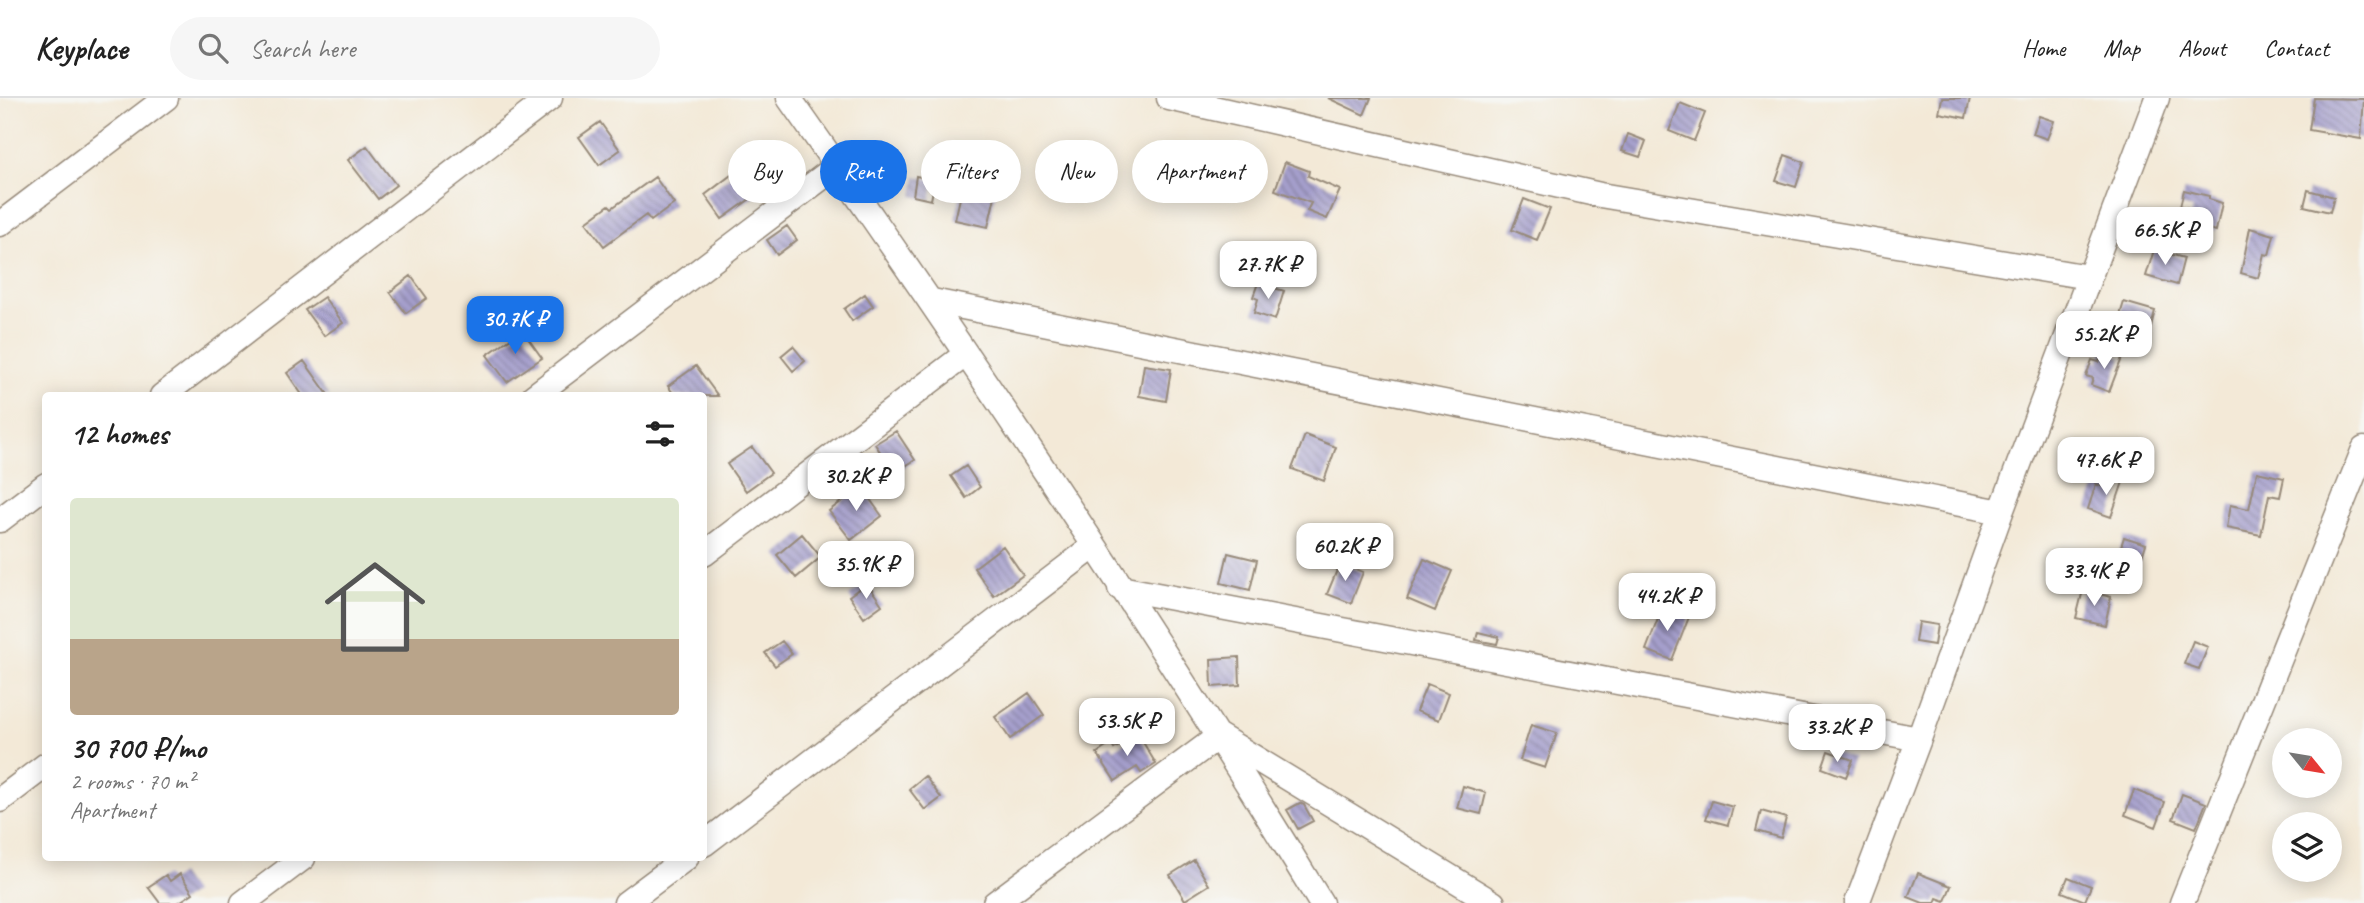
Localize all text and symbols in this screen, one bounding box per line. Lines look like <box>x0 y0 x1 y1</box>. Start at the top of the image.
search box <box>170 17 660 80</box>
text: Keyplace <box>35 27 128 69</box>
icon: search <box>194 29 232 67</box>
text: Search here <box>250 32 356 65</box>
text: Home <box>2022 33 2065 63</box>
text: Map <box>2103 33 2140 63</box>
text: About <box>2178 33 2226 63</box>
text: Contact <box>2264 33 2329 63</box>
chip: Buy <box>728 140 806 203</box>
chip: Rent <box>820 140 907 203</box>
chip: Filters <box>921 140 1021 203</box>
chip: New <box>1035 140 1118 203</box>
chip: Apartment <box>1132 140 1268 203</box>
pin: 66.5K ₽ <box>2100 208 2230 267</box>
text: 66.5K ₽ <box>2132 215 2198 244</box>
pin: 27.7K ₽ <box>1203 242 1333 301</box>
text: 27.7K ₽ <box>1236 249 1300 278</box>
pin: 30.7K ₽ <box>450 296 580 356</box>
text: 30.7K ₽ <box>483 304 547 333</box>
pin: 55.2K ₽ <box>2039 312 2169 371</box>
text: 55.2K ₽ <box>2072 319 2136 348</box>
text: 12 homes <box>70 415 168 453</box>
icon: filters <box>641 415 679 453</box>
pin: 47.6K ₽ <box>2041 438 2171 497</box>
text: 47.6K ₽ <box>2073 445 2139 474</box>
pin: 30.2K ₽ <box>791 454 921 513</box>
text: 30.2K ₽ <box>824 461 888 490</box>
pin: 60.2K ₽ <box>1280 524 1410 583</box>
text: 60.2K ₽ <box>1312 531 1378 560</box>
pin: 35.9K ₽ <box>801 542 931 601</box>
icon: home <box>312 544 438 670</box>
pin: 33.4K ₽ <box>2029 548 2159 608</box>
text: 35.9K ₽ <box>834 549 898 578</box>
text: 33.4K ₽ <box>2062 556 2126 585</box>
pin: 44.2K ₽ <box>1602 574 1732 633</box>
text: 44.2K ₽ <box>1635 581 1699 610</box>
pin: 53.5K ₽ <box>1062 698 1192 758</box>
pin: 33.2K ₽ <box>1772 704 1902 764</box>
text: 53.5K ₽ <box>1095 706 1159 735</box>
text: 33.2K ₽ <box>1805 712 1869 741</box>
north arrow <box>2272 728 2342 798</box>
map controls <box>2272 728 2342 882</box>
text: 30 700 ₽/mo <box>70 729 206 767</box>
text: 2 rooms · 70 m² <box>70 767 194 796</box>
text: Apartment <box>70 796 155 825</box>
button: layers <box>2272 812 2342 882</box>

